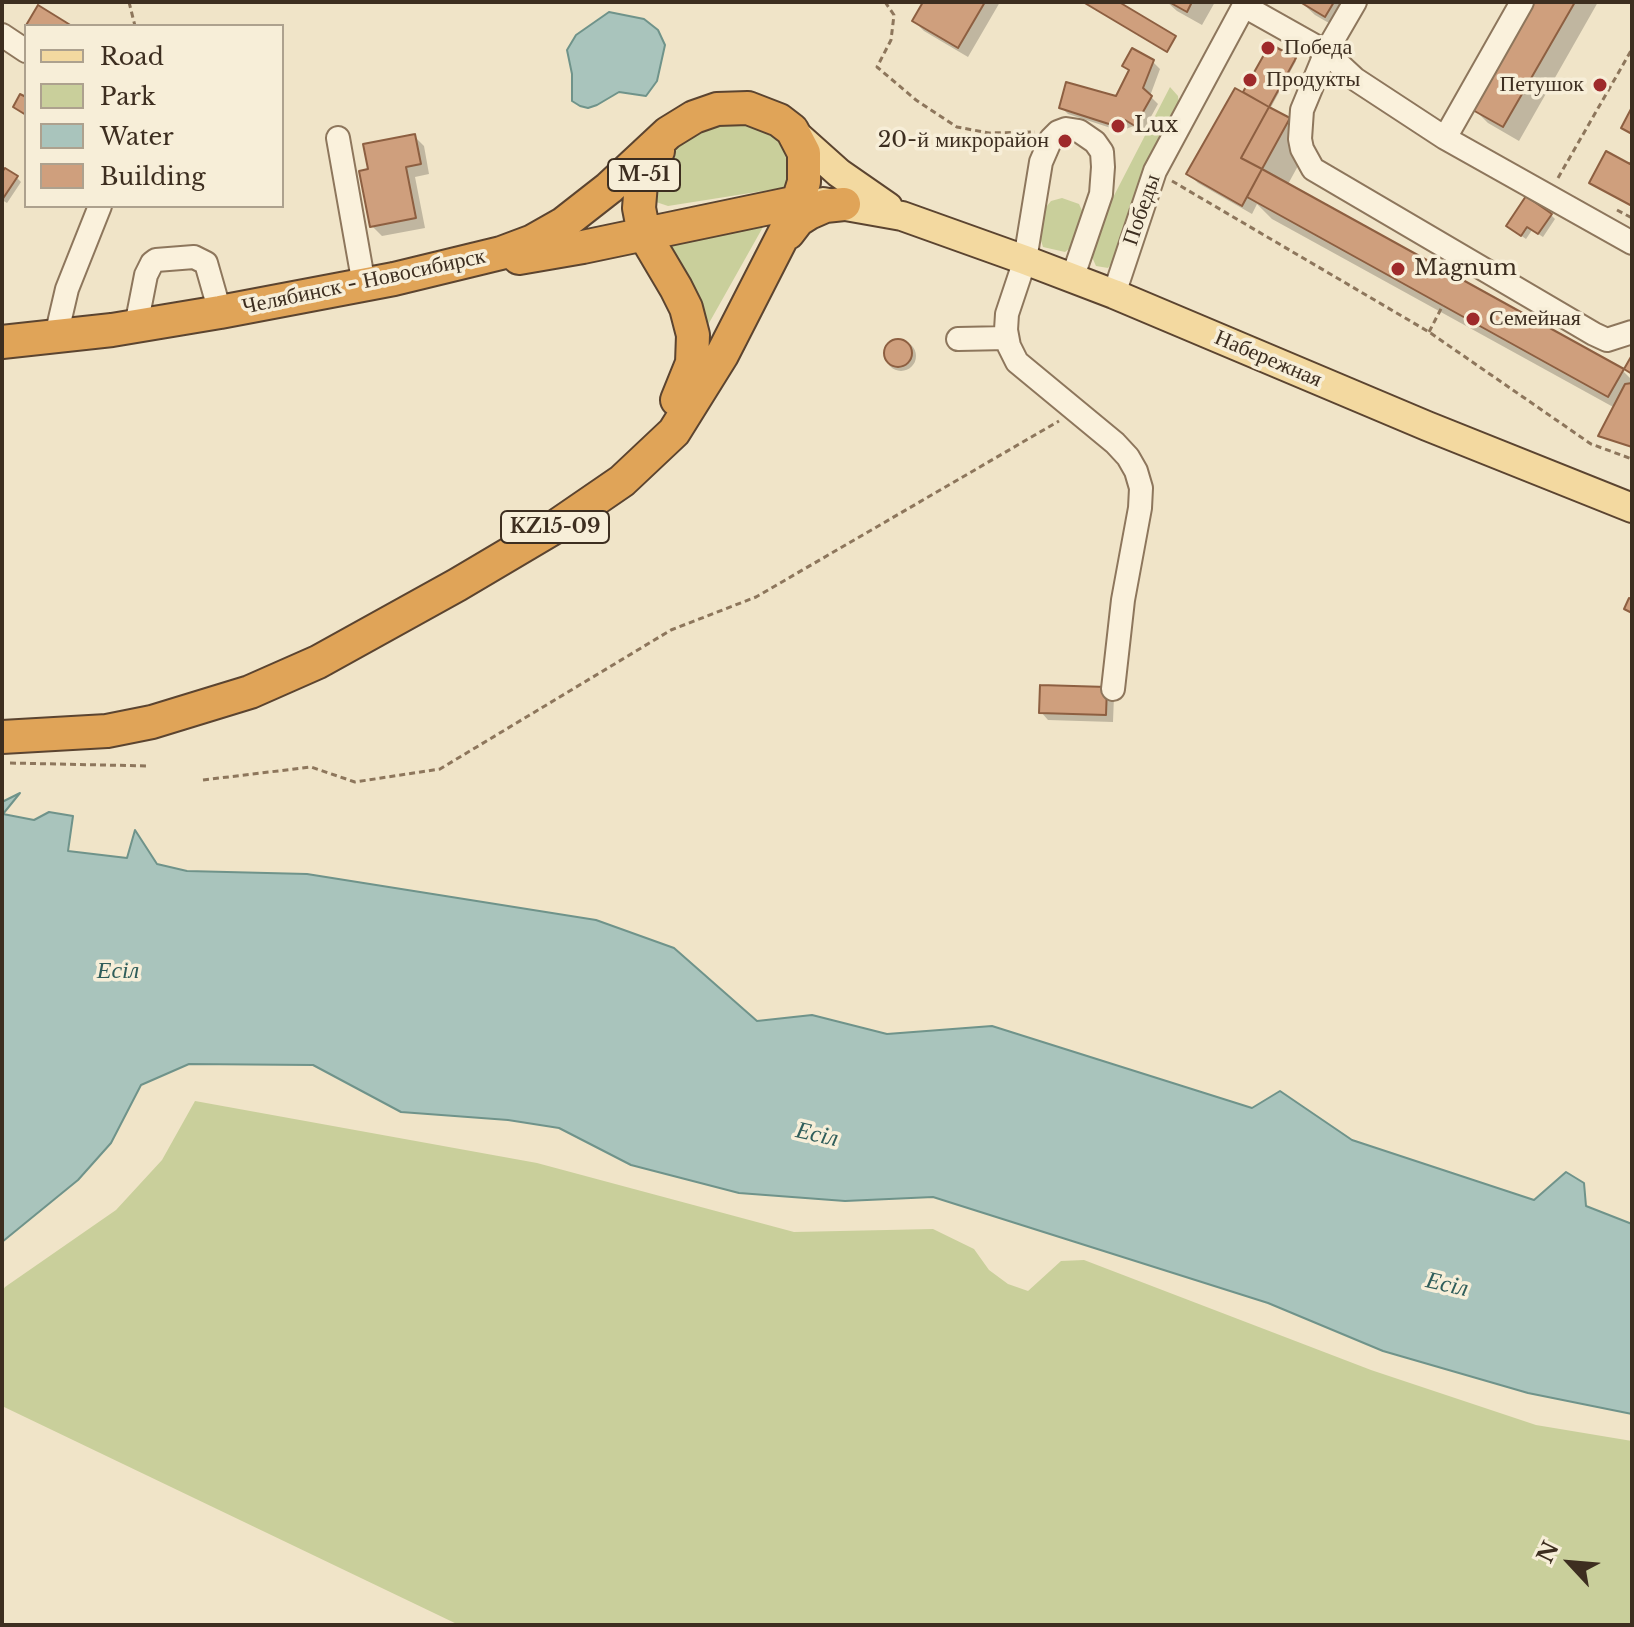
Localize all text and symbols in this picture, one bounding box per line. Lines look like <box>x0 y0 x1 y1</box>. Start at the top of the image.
legend <box>24 24 284 208</box>
place label: Победа <box>1284 35 1352 61</box>
marker: Победа <box>1259 39 1277 57</box>
text: Road <box>100 42 164 71</box>
place label: Продукты <box>1266 67 1360 93</box>
marker: Продукты <box>1241 71 1259 89</box>
place label: Петушок <box>1499 72 1584 98</box>
marker: Петушок <box>1591 76 1609 94</box>
text: Park <box>100 82 156 111</box>
place label: Lux <box>1134 113 1178 139</box>
marker: Lux <box>1109 117 1127 135</box>
text: Water <box>100 122 174 151</box>
place label: 20-й микрорайон <box>878 128 1049 154</box>
marker: 20-й микрорайон <box>1056 132 1074 150</box>
road number: M-51 <box>608 159 680 191</box>
text: Building <box>100 162 206 191</box>
street label: Победы <box>1118 171 1166 249</box>
street label: Челябинск - Новосибирск <box>240 243 488 321</box>
place label: Magnum <box>1414 256 1517 282</box>
marker: Magnum <box>1389 260 1407 278</box>
place label: Семейная <box>1489 306 1581 332</box>
marker: Семейная <box>1464 310 1482 328</box>
street label: Набережная <box>1210 325 1326 393</box>
road number: KZ15-09 <box>501 511 609 543</box>
water label: Есіл <box>97 957 139 985</box>
water label: Есіл <box>793 1116 841 1154</box>
water label: Есіл <box>1423 1266 1471 1304</box>
north arrow <box>1530 1523 1610 1603</box>
text: N <box>1531 1537 1565 1567</box>

